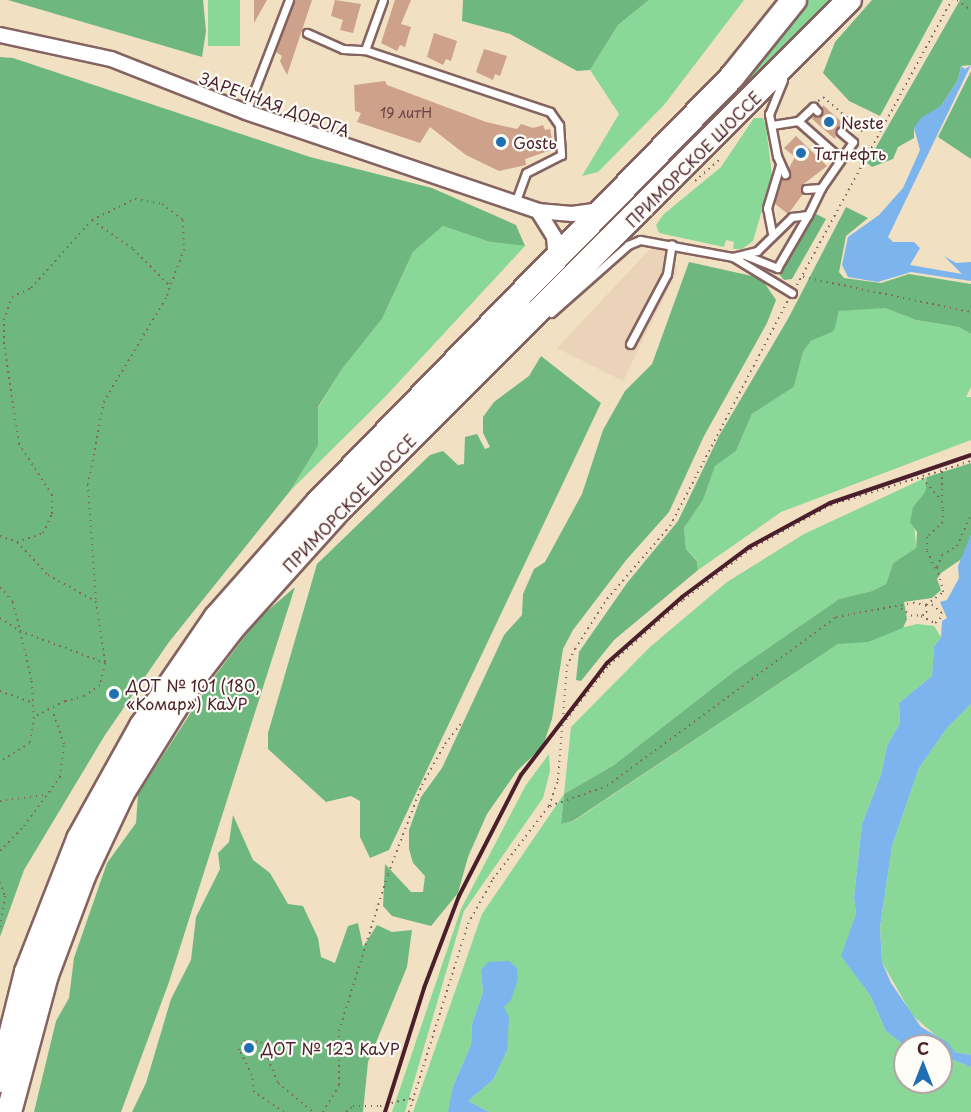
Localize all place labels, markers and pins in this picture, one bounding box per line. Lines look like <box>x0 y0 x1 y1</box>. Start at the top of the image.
place label: Neste <box>841 112 884 132</box>
marker: Neste <box>822 115 836 129</box>
place label: Gostь <box>513 132 557 152</box>
marker: Gostь <box>494 135 508 149</box>
place label: Татнефть <box>813 143 886 163</box>
marker: Татнефть <box>794 146 808 160</box>
place label: ДОТ № 101 (180, «Комар») КаУР <box>126 675 261 713</box>
marker: ДОТ № 101 (180, «Комар») КаУР <box>107 687 121 701</box>
place label: ДОТ № 123 КаУР <box>261 1038 402 1058</box>
marker: ДОТ № 123 КаУР <box>242 1041 256 1055</box>

